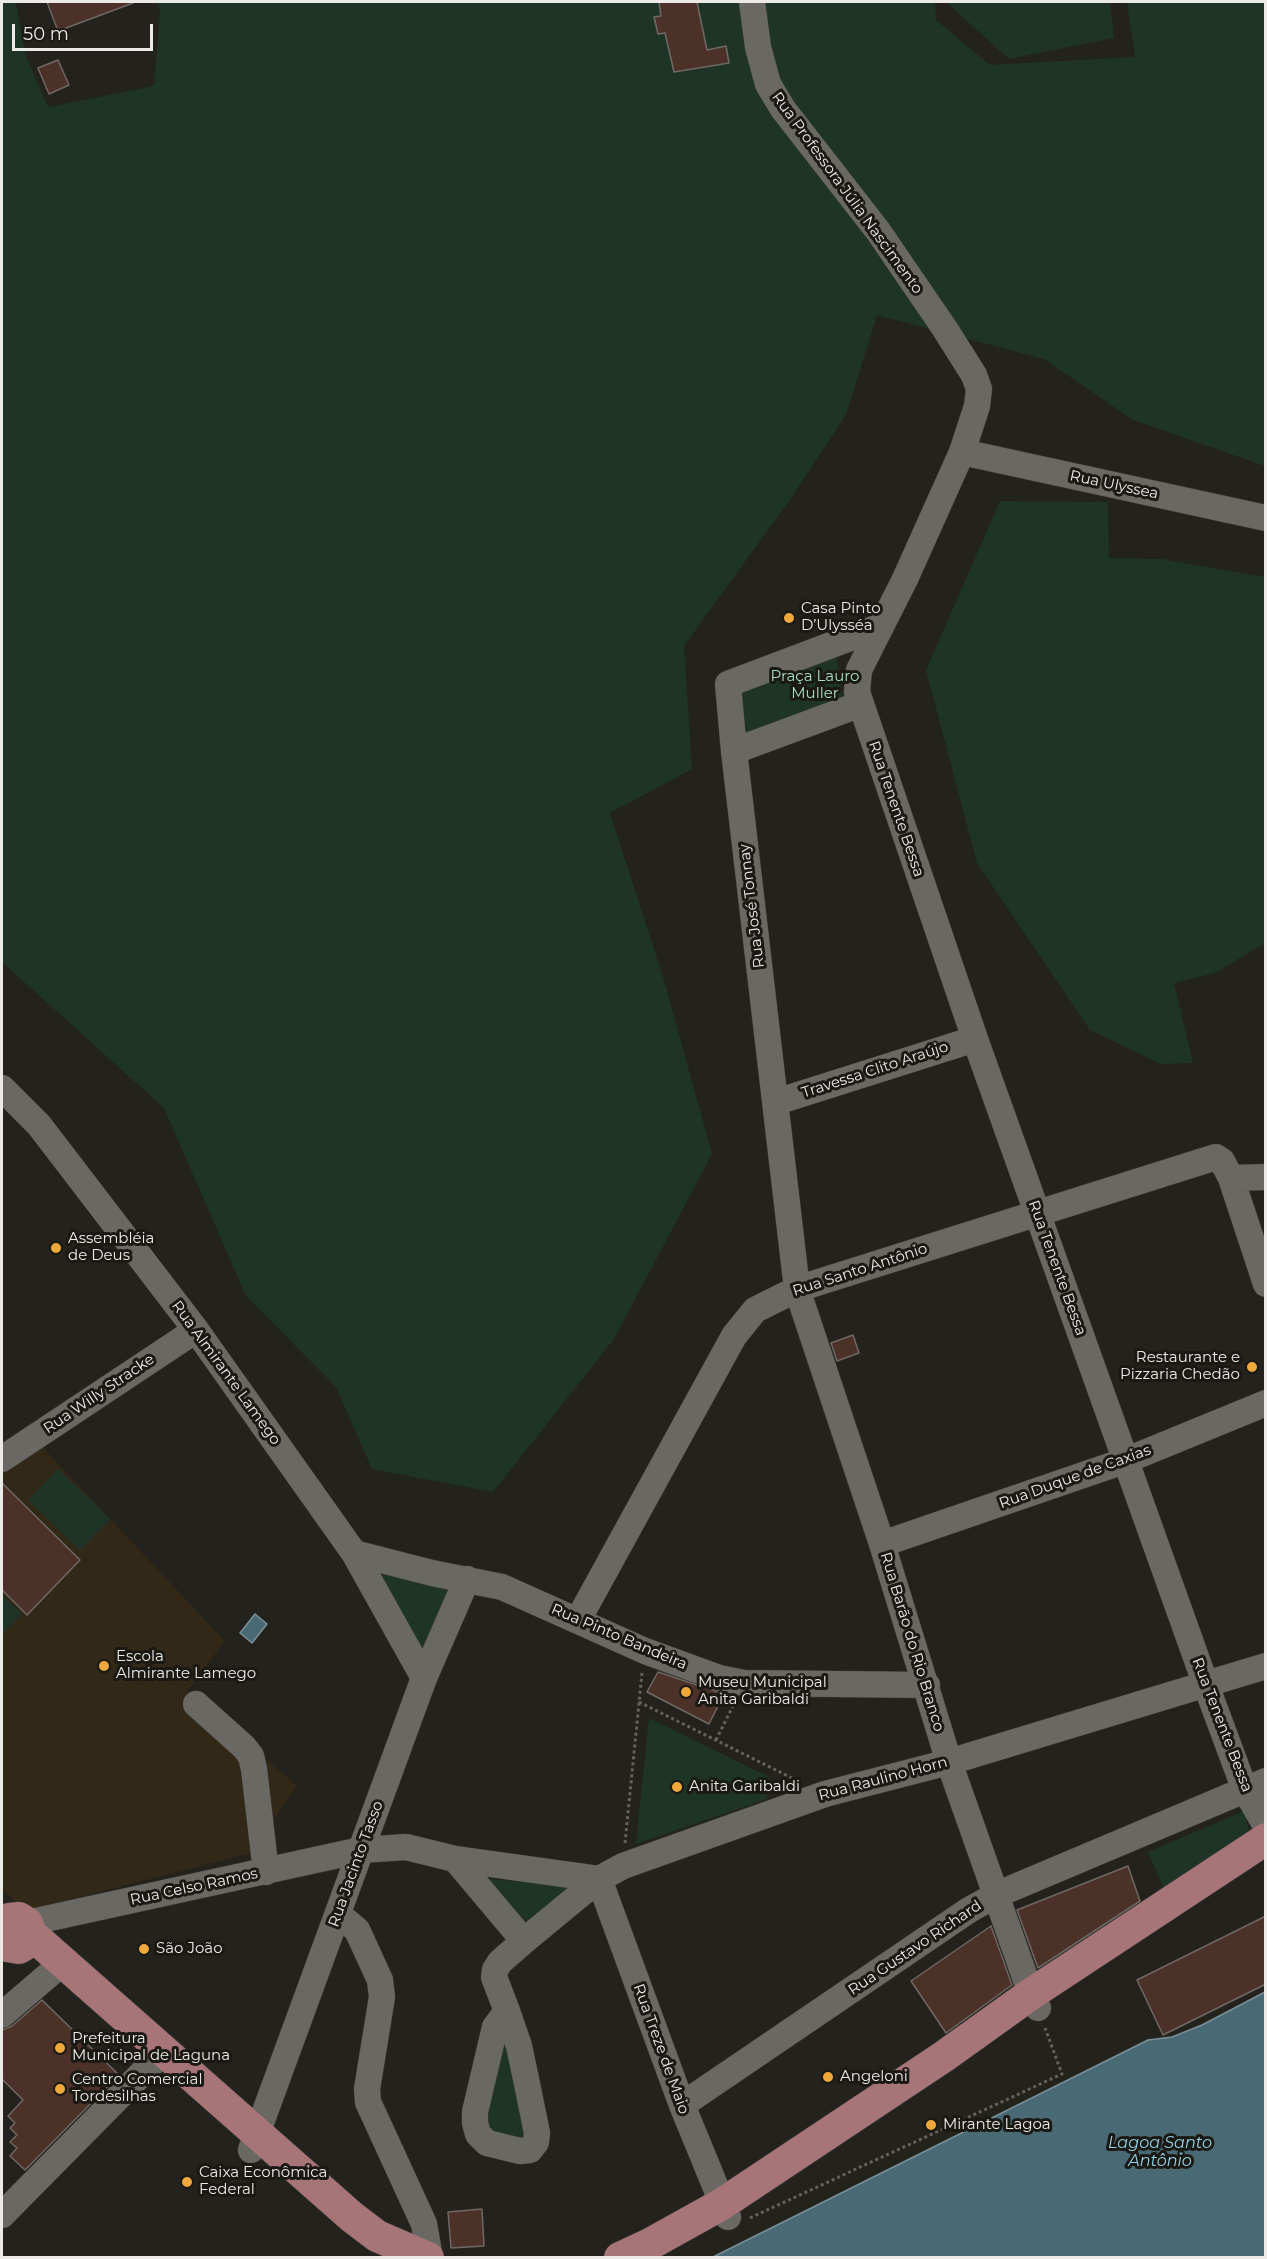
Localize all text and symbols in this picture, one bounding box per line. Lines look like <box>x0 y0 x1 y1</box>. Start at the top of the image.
scale bar <box>15 12 156 50</box>
text: 50 m <box>23 23 69 45</box>
street label: Rua Professora Júlia Nascimento <box>768 89 926 297</box>
street label: Rua Ulyssea <box>1068 467 1160 503</box>
place label: Casa Pinto D’Ulysséa <box>801 600 881 635</box>
marker: Casa Pinto D’Ulysséa <box>782 611 796 625</box>
park label: Praça Lauro Muller <box>771 668 859 703</box>
street label: Rua Tenente Bessa <box>864 739 928 879</box>
street label: Rua José Tonnay <box>735 843 769 969</box>
street label: Travessa Clito Araújo <box>799 1038 951 1102</box>
street label: Rua Tenente Bessa <box>1024 1198 1090 1338</box>
place label: Assembléia de Deus <box>68 1230 154 1265</box>
street label: Rua Santo Antônio <box>790 1240 930 1300</box>
marker: Assembléia de Deus <box>49 1241 63 1255</box>
street label: Rua Almirante Lamego <box>168 1297 284 1449</box>
place label: Restaurante e Pizzaria Chedão <box>1120 1349 1240 1384</box>
street label: Rua Willy Stracke <box>40 1350 158 1438</box>
marker: Restaurante e Pizzaria Chedão <box>1245 1360 1259 1374</box>
street label: Rua Duque de Caxias <box>997 1441 1153 1513</box>
street label: Rua Barão do Rio Branco <box>876 1550 948 1734</box>
street label: Rua Pinto Bandeira <box>548 1600 690 1674</box>
place label: Escola Almirante Lamego <box>116 1648 256 1683</box>
street label: Rua Tenente Bessa <box>1188 1655 1256 1795</box>
marker: Escola Almirante Lamego <box>97 1659 111 1673</box>
place label: Museu Municipal Anita Garibaldi <box>698 1674 827 1709</box>
marker: Museu Municipal Anita Garibaldi <box>679 1685 693 1699</box>
street label: Rua Raulino Horn <box>817 1753 949 1805</box>
place label: Anita Garibaldi <box>689 1778 800 1796</box>
marker: Anita Garibaldi <box>670 1780 684 1794</box>
street label: Rua Jacinto Tasso <box>325 1799 387 1929</box>
street label: Rua Celso Ramos <box>129 1865 259 1909</box>
street label: Rua Gustavo Richard <box>845 1897 985 1999</box>
place label: São João <box>156 1940 223 1958</box>
marker: São João <box>137 1942 151 1956</box>
street label: Rua Treze de Maio <box>629 1981 693 2117</box>
place label: Prefeitura Municipal de Laguna <box>72 2030 230 2065</box>
marker: Prefeitura Municipal de Laguna <box>53 2041 67 2055</box>
place label: Angeloni <box>840 2068 908 2086</box>
marker: Angeloni <box>821 2070 835 2084</box>
place label: Centro Comercial Tordesilhas <box>72 2071 202 2106</box>
marker: Centro Comercial Tordesilhas <box>53 2082 67 2096</box>
place label: Mirante Lagoa <box>943 2116 1051 2134</box>
marker: Mirante Lagoa <box>924 2118 938 2132</box>
water label: Lagoa Santo Antônio <box>1108 2133 1212 2171</box>
place label: Caixa Econômica Federal <box>199 2164 327 2199</box>
marker: Caixa Econômica Federal <box>180 2175 194 2189</box>

